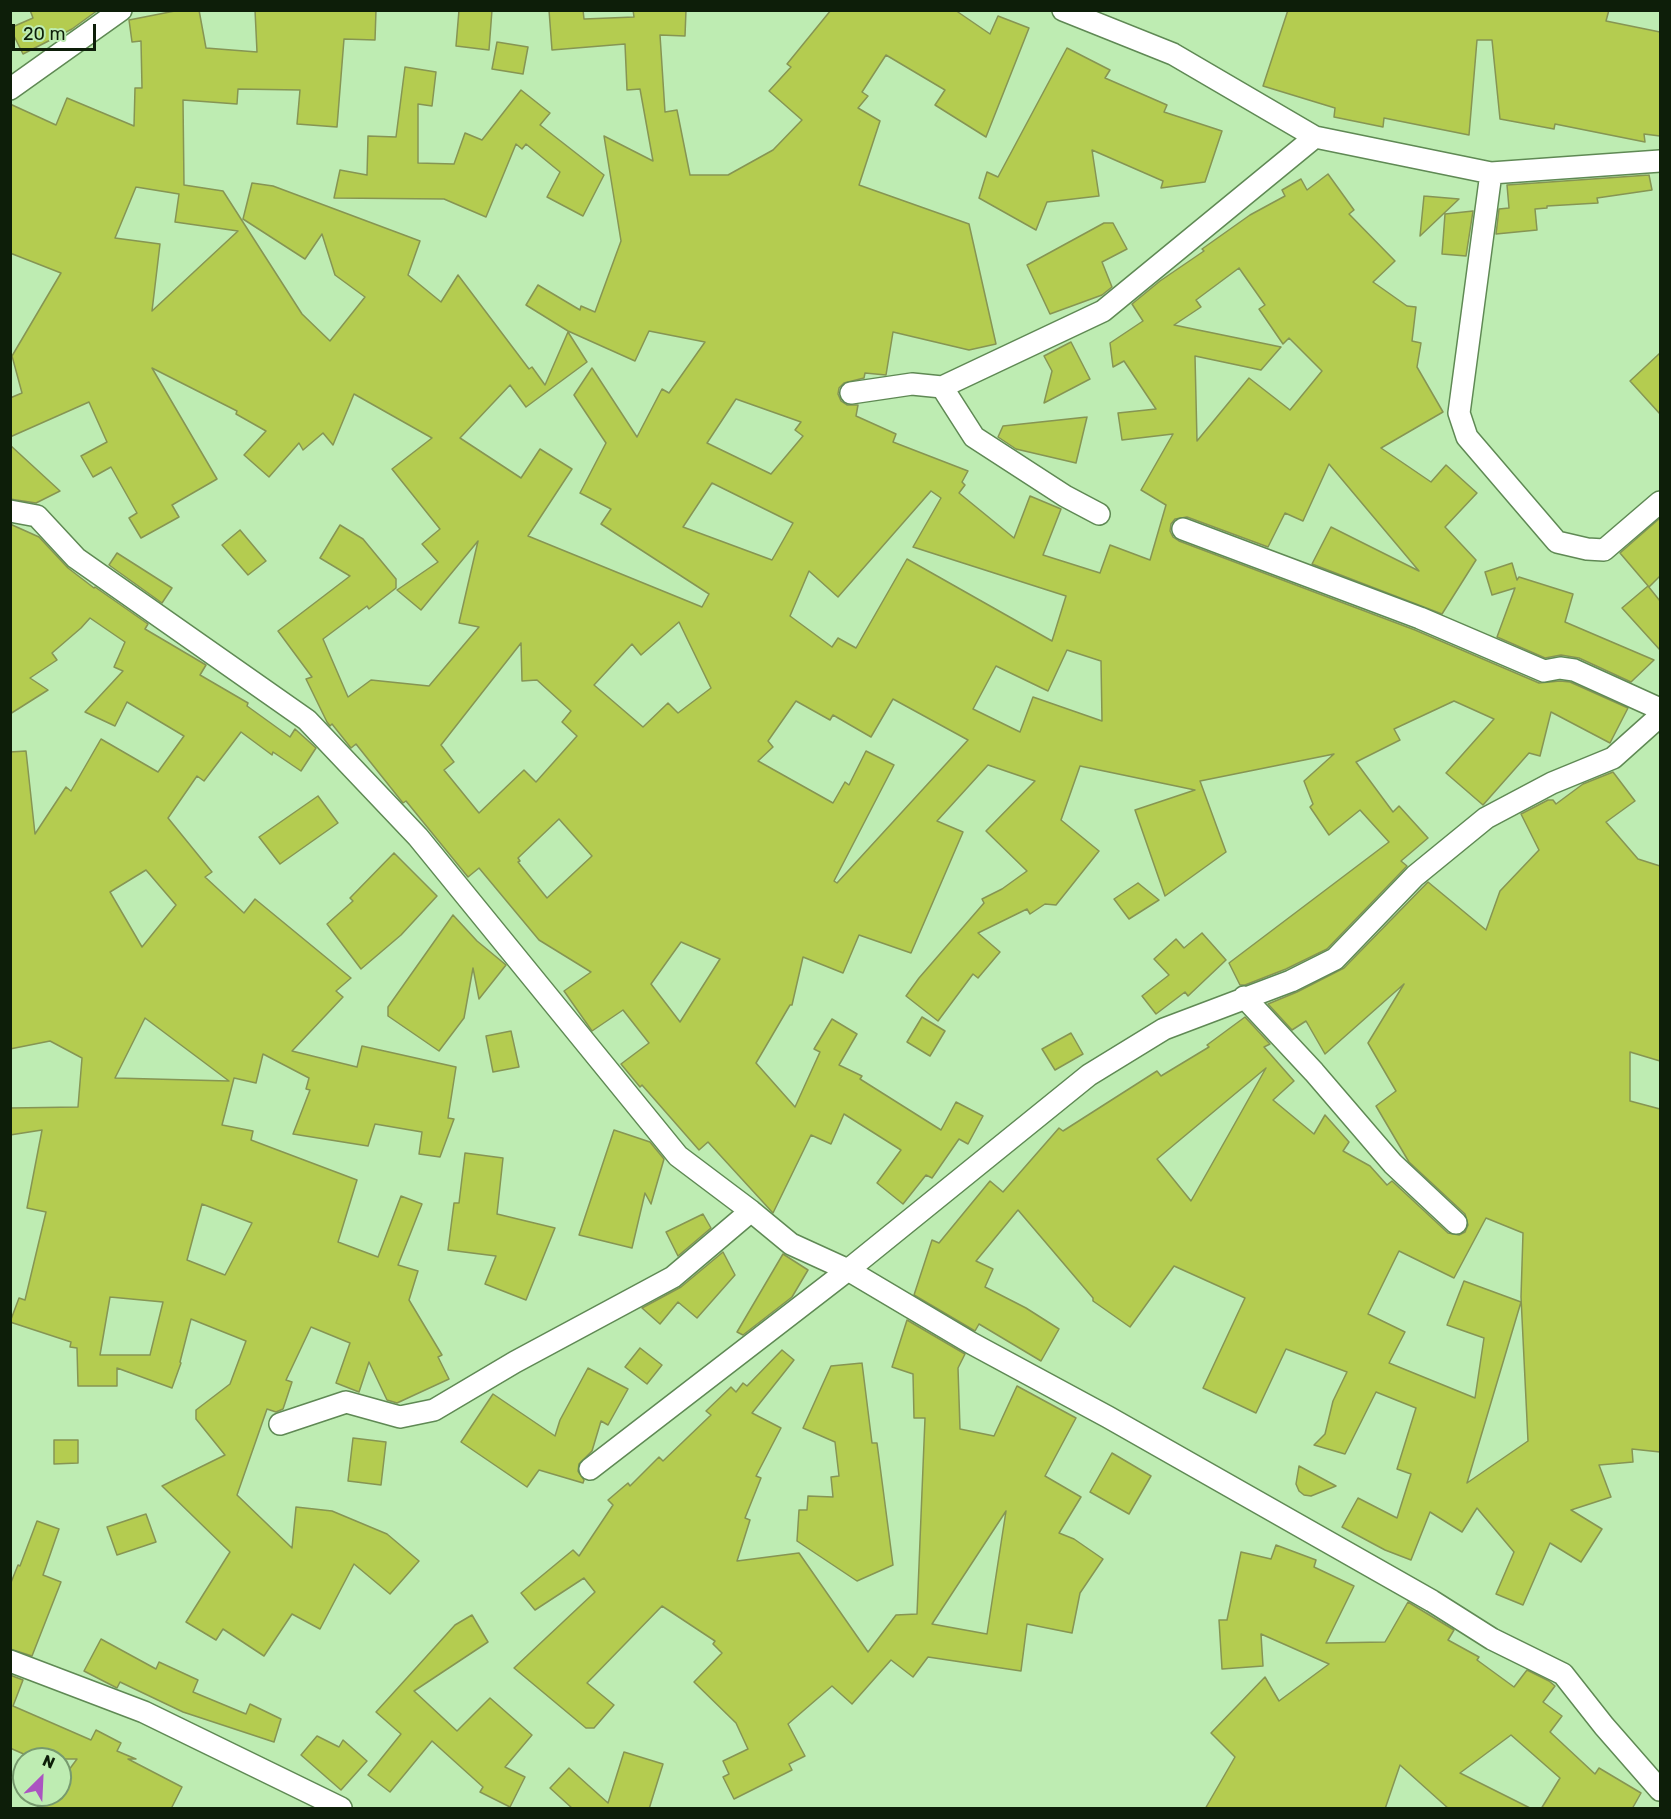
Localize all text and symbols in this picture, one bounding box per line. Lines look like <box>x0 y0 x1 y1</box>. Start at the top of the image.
scale bar <box>15 12 99 50</box>
text: 20 m <box>23 23 65 45</box>
north arrow <box>12 1747 72 1807</box>
text: N <box>40 1751 58 1773</box>

